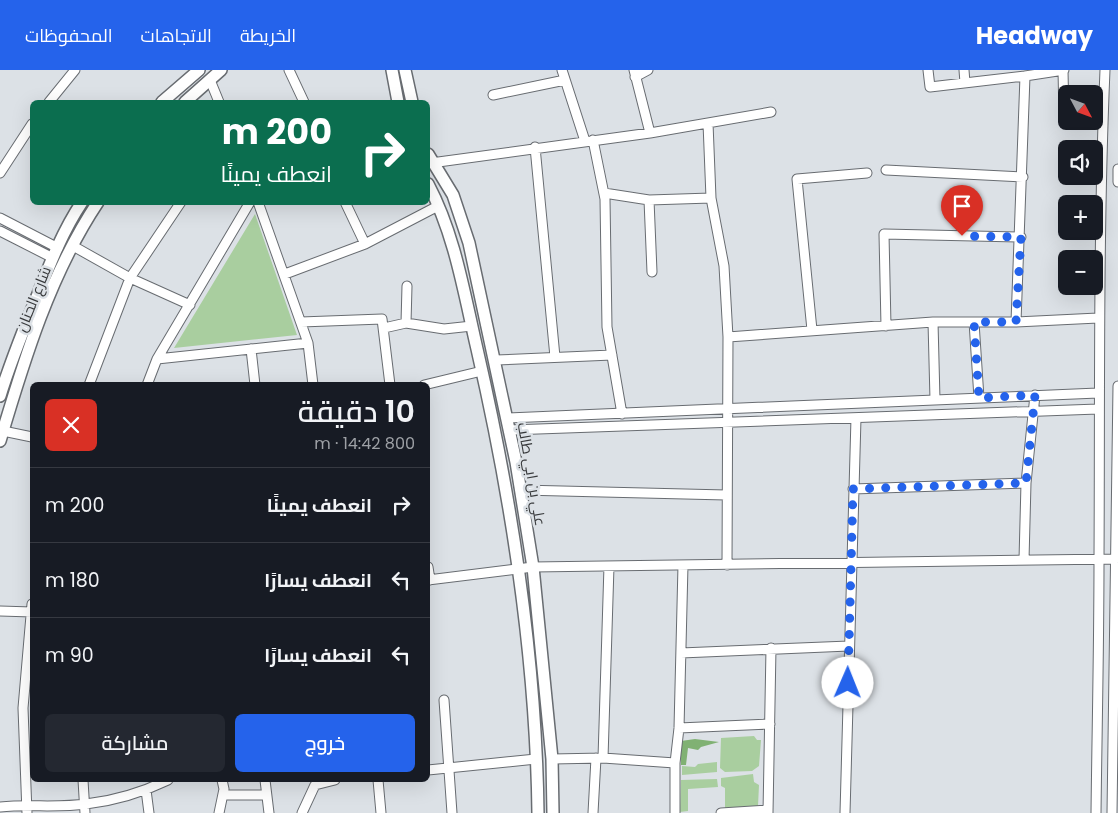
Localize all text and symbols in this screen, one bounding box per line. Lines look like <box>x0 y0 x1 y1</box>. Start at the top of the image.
text: Headway <box>976 19 1093 52</box>
text: المحفوظات <box>25 23 113 48</box>
text: الاتجاهات <box>141 23 212 48</box>
text: الخريطة <box>240 23 296 48</box>
north arrow <box>1058 85 1102 130</box>
map controls <box>1058 85 1103 295</box>
text: 200 m <box>222 107 332 156</box>
icon: right <box>350 120 415 185</box>
button: sound <box>1058 140 1103 185</box>
text: انعطف يمينًا <box>221 159 332 190</box>
pin <box>941 185 983 236</box>
icon: arrive <box>948 192 976 220</box>
button: + <box>1058 195 1103 240</box>
button: − <box>1058 250 1103 295</box>
street label: شارع الحنان <box>10 263 57 335</box>
text: 10 دقيقة <box>298 390 415 433</box>
button: close <box>45 399 97 451</box>
street label: علي بن ابي طالب <box>511 421 551 528</box>
text: 800 m · 14:42 <box>314 432 415 455</box>
icon: right <box>387 491 415 519</box>
text: 200 m <box>45 492 104 519</box>
text: انعطف يمينًا <box>267 492 372 519</box>
icon: left <box>387 566 415 594</box>
text: 180 m <box>45 567 100 594</box>
text: انعطف يسارًا <box>264 567 372 594</box>
icon: left <box>387 641 415 669</box>
text: 90 m <box>45 642 94 669</box>
text: انعطف يسارًا <box>264 642 372 669</box>
position arrow <box>821 656 873 708</box>
button: مشاركة <box>45 714 225 772</box>
button: خروج <box>235 714 415 772</box>

